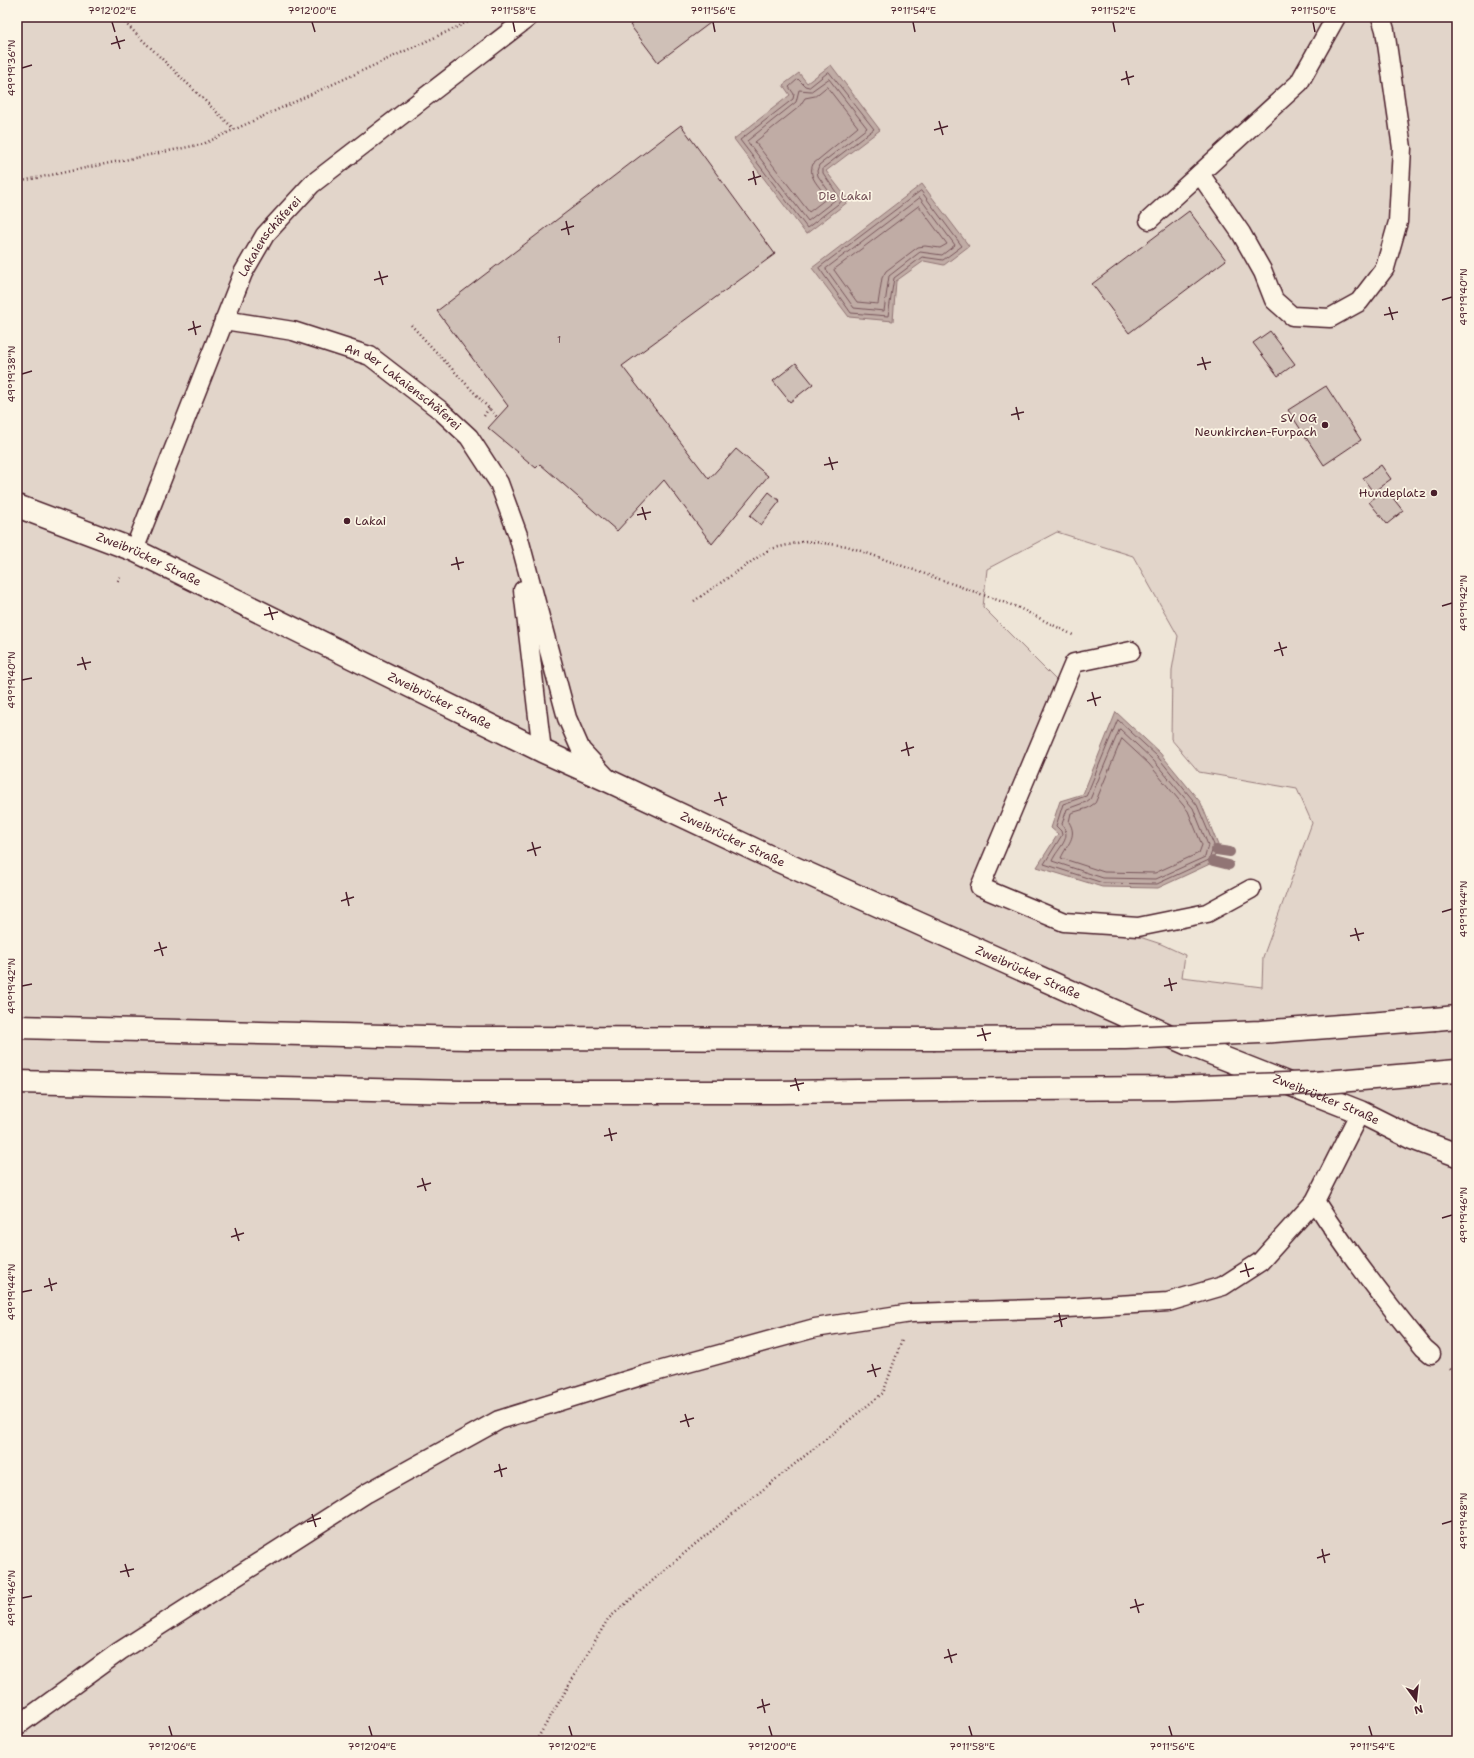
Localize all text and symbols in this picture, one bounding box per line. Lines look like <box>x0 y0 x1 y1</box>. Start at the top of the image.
text: 7°12'02"E <box>88 4 136 17</box>
text: 7°12'00"E <box>287 4 337 17</box>
text: 7°11'58"E <box>490 4 536 17</box>
text: 7°11'56"E <box>690 4 736 17</box>
text: 7°11'54"E <box>890 4 936 17</box>
text: 7°11'52"E <box>1090 4 1136 17</box>
text: 7°11'50"E <box>1290 4 1336 17</box>
text: 49°19'36"N <box>5 40 18 96</box>
park label: Die Lakai <box>818 188 872 204</box>
street label: Lakaienschäferei <box>235 193 305 280</box>
text: 49°19'40"N <box>1457 268 1470 326</box>
house number: 1 <box>557 333 561 346</box>
street label: An der Lakaienschäferei <box>343 340 465 434</box>
text: 49°19'38"N <box>5 346 18 402</box>
place label: SV OG Neunkirchen-Furpach <box>1195 410 1317 440</box>
marker: SV OG Neunkirchen-Furpach <box>1320 420 1330 430</box>
place label: Hundeplatz <box>1359 485 1426 501</box>
marker: Hundeplatz <box>1429 488 1439 498</box>
place label: Lakai <box>355 513 386 529</box>
marker: Lakai <box>342 516 352 526</box>
street label: Zweibrücker Straße <box>94 528 204 590</box>
text: 49°19'42"N <box>1457 575 1470 631</box>
text: 49°19'40"N <box>5 651 18 709</box>
street label: Zweibrücker Straße <box>385 668 495 733</box>
street label: Zweibrücker Straße <box>678 808 788 871</box>
text: 49°19'44"N <box>1457 881 1470 937</box>
street label: Zweibrücker Straße <box>973 942 1083 1003</box>
text: 49°19'42"N <box>5 958 18 1014</box>
street label: Zweibrücker Straße <box>1271 1070 1382 1129</box>
text: 49°19'46"N <box>1457 1187 1470 1243</box>
text: 49°19'44"N <box>5 1264 18 1320</box>
text: 49°19'48"N <box>1457 1493 1470 1549</box>
text: 49°19'46"N <box>5 1570 18 1626</box>
north arrow <box>1396 1680 1436 1720</box>
text: N <box>1412 1701 1425 1718</box>
text: 7°12'06"E <box>148 1740 196 1753</box>
text: 7°12'04"E <box>348 1740 396 1753</box>
text: 7°12'02"E <box>548 1740 596 1753</box>
text: 7°12'00"E <box>747 1740 797 1753</box>
text: 7°11'58"E <box>949 1740 995 1753</box>
text: 7°11'56"E <box>1149 1740 1195 1753</box>
text: 7°11'54"E <box>1349 1740 1395 1753</box>

